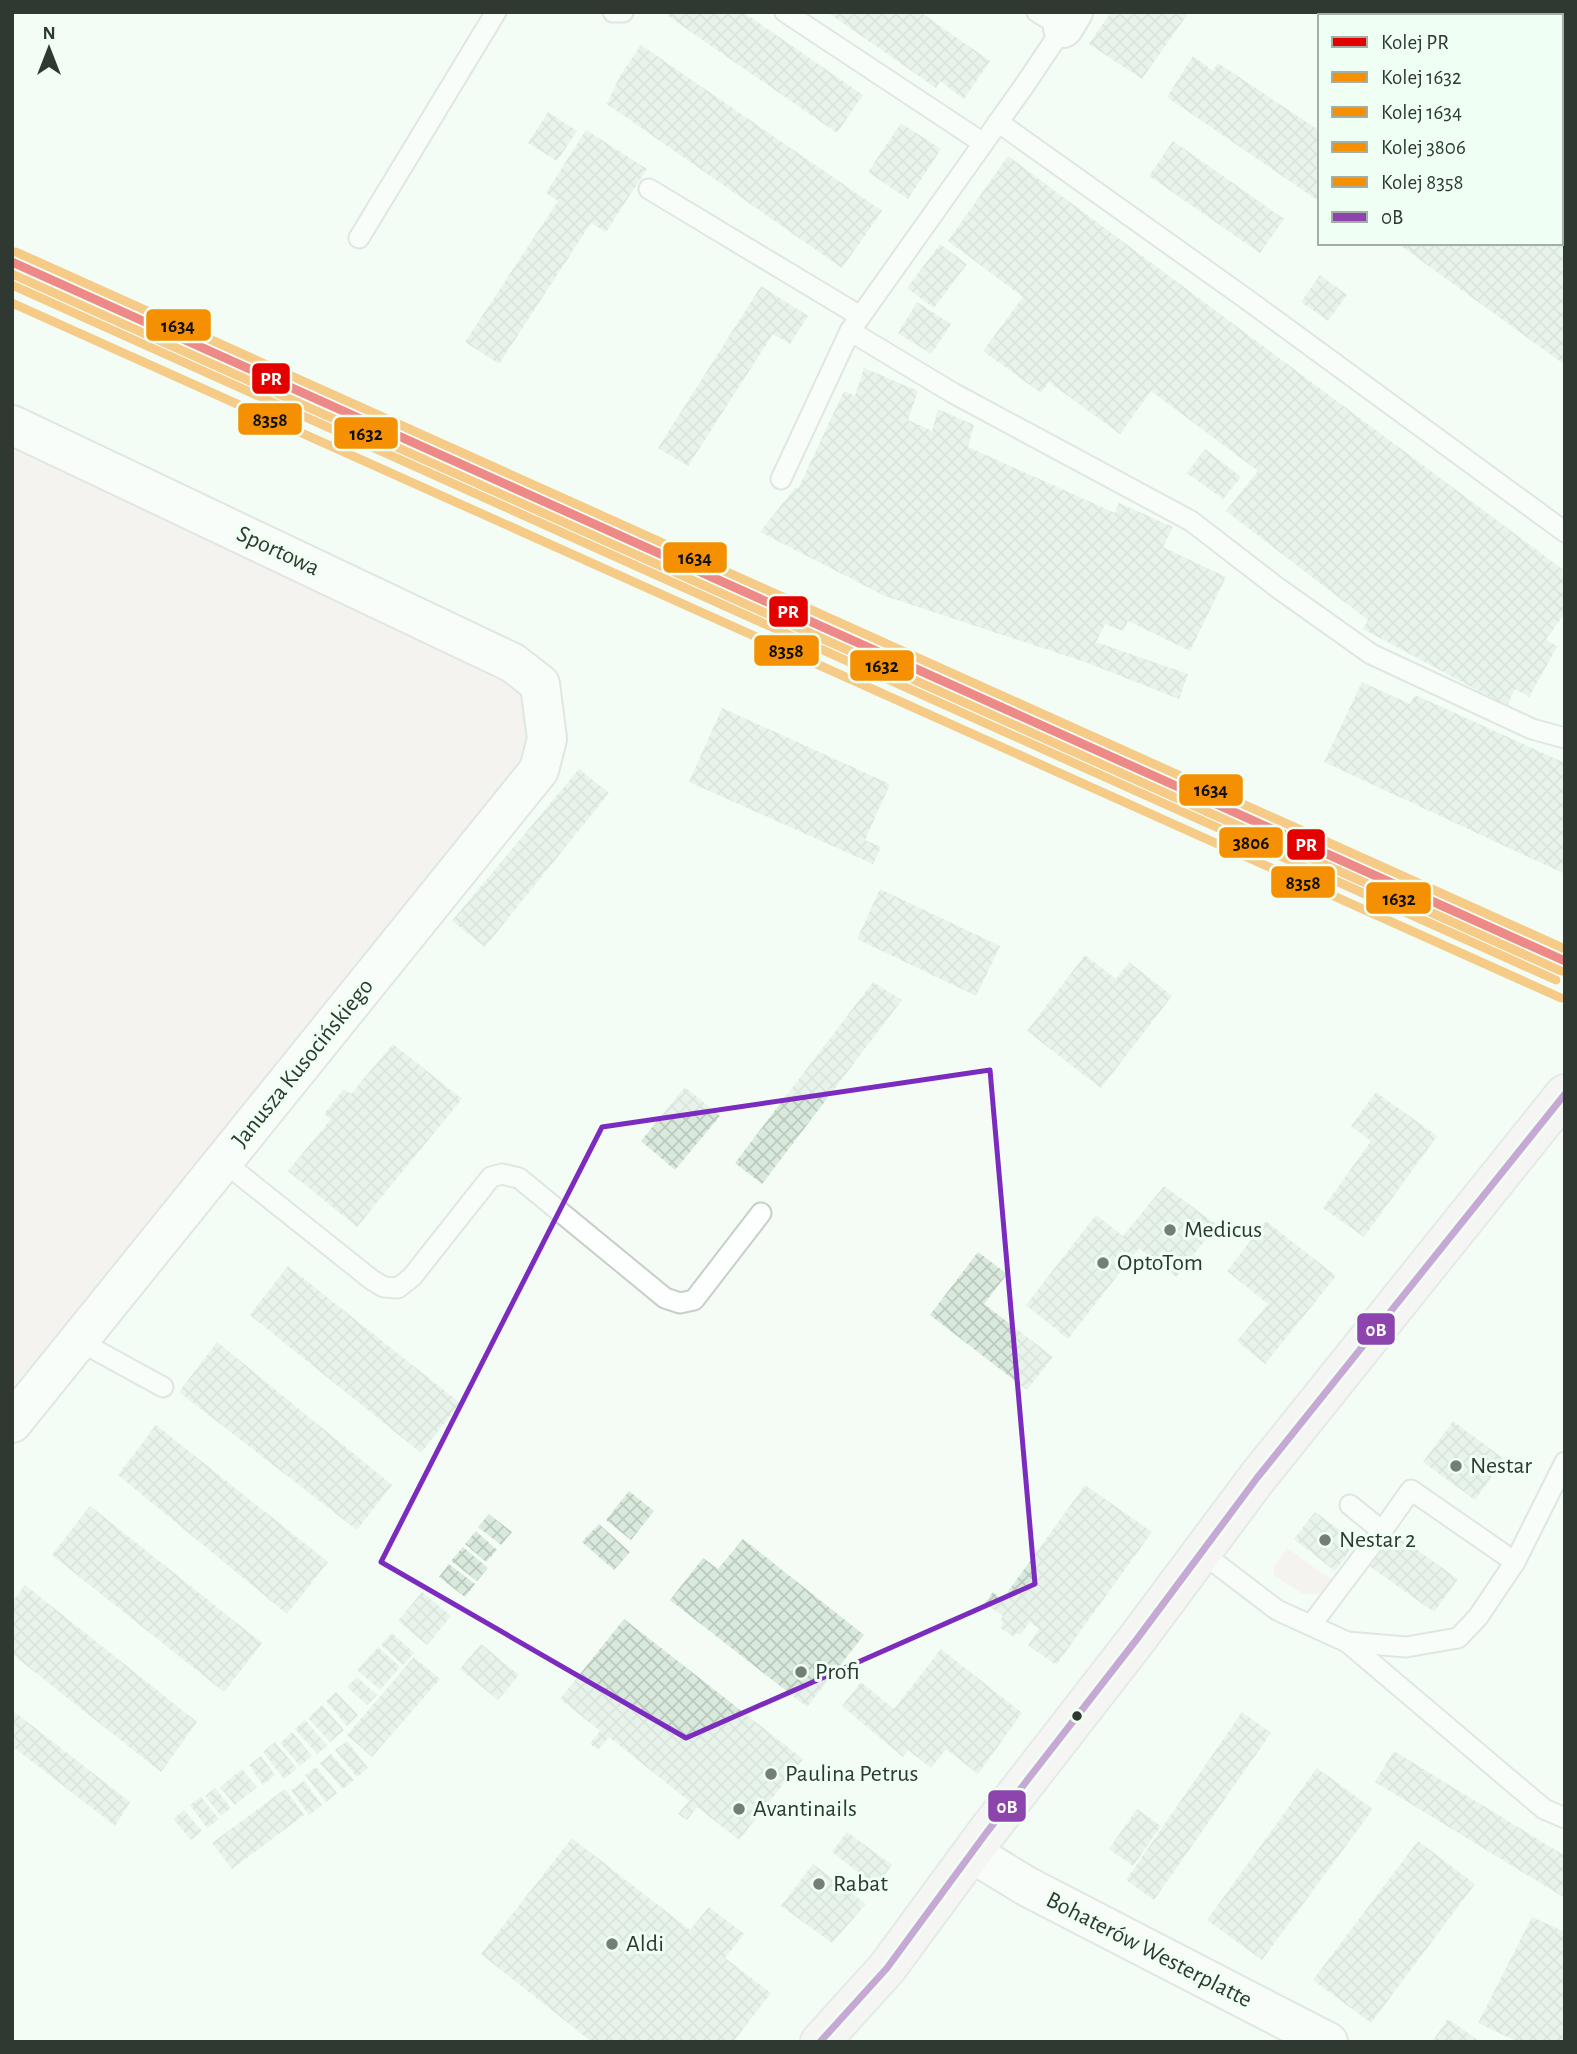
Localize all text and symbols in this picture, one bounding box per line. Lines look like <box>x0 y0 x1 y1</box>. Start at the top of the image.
north arrow <box>14 14 84 84</box>
legend <box>1318 14 1563 245</box>
text: N <box>42 24 56 43</box>
text: Kolej PR <box>1381 32 1449 53</box>
text: Kolej 1632 <box>1381 67 1462 88</box>
text: Kolej 1634 <box>1381 102 1462 123</box>
text: Kolej 3806 <box>1381 137 1466 158</box>
text: Kolej 8358 <box>1381 172 1464 193</box>
text: 0B <box>1381 207 1403 228</box>
line badge: 1634 <box>145 308 212 342</box>
text: 1634 <box>161 317 195 336</box>
line badge: PR <box>251 362 291 395</box>
text: PR <box>260 370 282 389</box>
line badge: 8358 <box>237 402 303 436</box>
text: 8358 <box>252 411 288 430</box>
line badge: 1632 <box>333 416 399 450</box>
text: 1632 <box>349 425 383 444</box>
street label: Sportowa <box>233 521 323 581</box>
line badge: 1634 <box>662 541 728 574</box>
text: 1634 <box>678 549 712 568</box>
line badge: PR <box>768 595 809 628</box>
text: PR <box>777 603 799 622</box>
line badge: 8358 <box>753 634 820 667</box>
text: 8358 <box>768 642 804 661</box>
line badge: 1632 <box>849 649 915 682</box>
text: 1632 <box>865 657 899 676</box>
line badge: 1634 <box>1178 773 1244 807</box>
text: 1634 <box>1194 781 1228 800</box>
line badge: 3806 <box>1218 826 1284 859</box>
line badge: PR <box>1286 828 1326 861</box>
text: 3806 <box>1233 834 1269 853</box>
text: PR <box>1295 836 1317 855</box>
line badge: 8358 <box>1270 865 1336 899</box>
text: 8358 <box>1285 874 1321 893</box>
line badge: 1632 <box>1365 881 1432 915</box>
text: 1632 <box>1382 890 1416 909</box>
street label: Janusza Kusocińskiego <box>228 974 378 1152</box>
place label: Medicus <box>1184 1218 1262 1242</box>
marker: Medicus <box>1162 1222 1178 1238</box>
place label: OptoTom <box>1117 1251 1203 1275</box>
marker: OptoTom <box>1095 1255 1111 1271</box>
line badge: 0B <box>1356 1312 1396 1346</box>
text: 0B <box>1366 1321 1386 1340</box>
place label: Nestar <box>1470 1454 1532 1478</box>
marker: Nestar <box>1448 1458 1464 1474</box>
place label: Nestar 2 <box>1339 1528 1416 1552</box>
marker: Nestar 2 <box>1317 1532 1333 1548</box>
place label: Profi <box>815 1660 860 1684</box>
marker: Profi <box>793 1664 809 1680</box>
unlabelled marker <box>1070 1709 1084 1723</box>
place label: Paulina Petrus <box>785 1762 918 1786</box>
marker: Paulina Petrus <box>763 1766 779 1782</box>
line badge: 0B <box>987 1789 1027 1823</box>
place label: Avantinails <box>753 1797 857 1821</box>
text: 0B <box>997 1798 1017 1817</box>
marker: Avantinails <box>731 1801 747 1817</box>
place label: Rabat <box>833 1872 888 1896</box>
marker: Rabat <box>811 1876 827 1892</box>
street label: Bohaterów Westerplatte <box>1042 1888 1256 2012</box>
place label: Aldi <box>626 1932 664 1956</box>
marker: Aldi <box>604 1936 620 1952</box>

